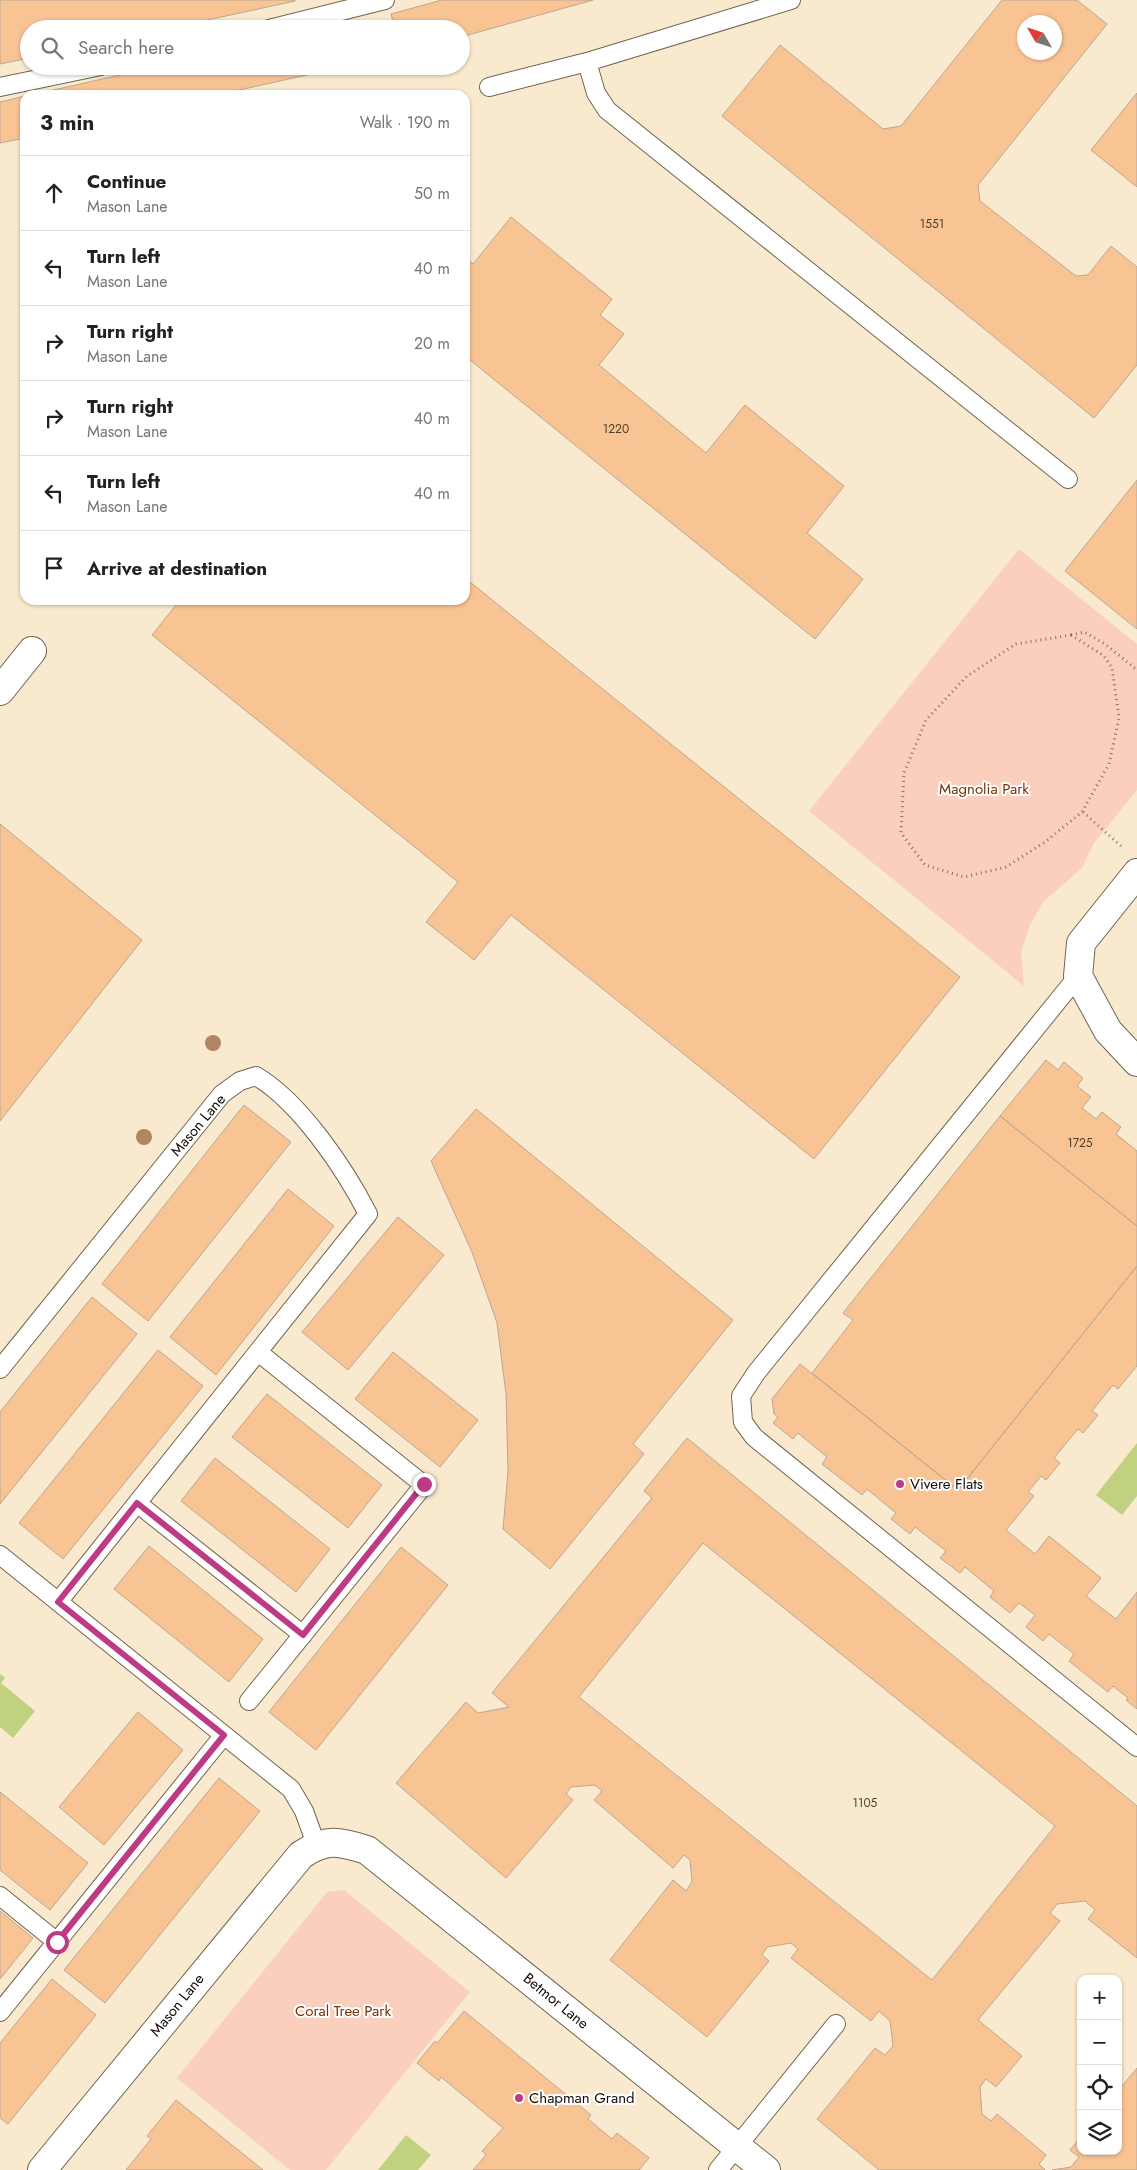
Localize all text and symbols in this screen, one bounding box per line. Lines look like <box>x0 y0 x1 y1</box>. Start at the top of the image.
north arrow <box>1017 15 1062 60</box>
search box <box>20 20 470 75</box>
icon: search <box>38 34 66 62</box>
text: Search here <box>78 34 174 61</box>
text: 3 min <box>40 108 94 138</box>
text: Walk · 190 m <box>360 111 450 134</box>
text: Continue <box>87 168 166 195</box>
icon: ahead <box>40 179 68 207</box>
text: 50 m <box>414 182 450 205</box>
text: Mason Lane <box>87 195 168 218</box>
house number: 1551 <box>920 215 944 233</box>
text: Turn left <box>87 243 160 270</box>
icon: left <box>40 254 68 282</box>
text: 40 m <box>414 257 450 280</box>
text: Mason Lane <box>87 270 168 293</box>
text: Turn right <box>87 318 173 345</box>
icon: right <box>40 329 68 357</box>
text: 20 m <box>414 332 450 355</box>
text: Mason Lane <box>87 345 168 368</box>
text: Turn right <box>87 393 173 420</box>
icon: right <box>40 404 68 432</box>
text: 40 m <box>414 407 450 430</box>
text: Mason Lane <box>87 420 168 443</box>
house number: 1220 <box>603 420 629 438</box>
text: Turn left <box>87 468 160 495</box>
icon: left <box>40 479 68 507</box>
text: 40 m <box>414 482 450 505</box>
text: Mason Lane <box>87 495 168 518</box>
icon: arrive <box>40 554 68 582</box>
text: Arrive at destination <box>87 555 267 582</box>
park label: Magnolia Park <box>939 778 1029 800</box>
street label: Mason Lane <box>165 1089 231 1161</box>
house number: 1725 <box>1067 1134 1093 1152</box>
route end <box>413 1473 436 1496</box>
place label: Vivere Flats <box>910 1473 983 1495</box>
marker: Vivere Flats <box>894 1478 906 1490</box>
house number: 1105 <box>853 1794 878 1812</box>
route start <box>46 1931 69 1954</box>
street label: Betmor Lane <box>518 1968 594 2035</box>
street label: Mason Lane <box>145 1969 209 2041</box>
map controls <box>1077 1975 1122 2155</box>
button: + <box>1077 1975 1122 2020</box>
park label: Coral Tree Park <box>295 2000 391 2022</box>
button: − <box>1077 2020 1122 2065</box>
button: locate <box>1077 2065 1122 2110</box>
place label: Chapman Grand <box>529 2087 635 2109</box>
marker: Chapman Grand <box>513 2092 525 2104</box>
button: layers <box>1077 2110 1122 2155</box>

